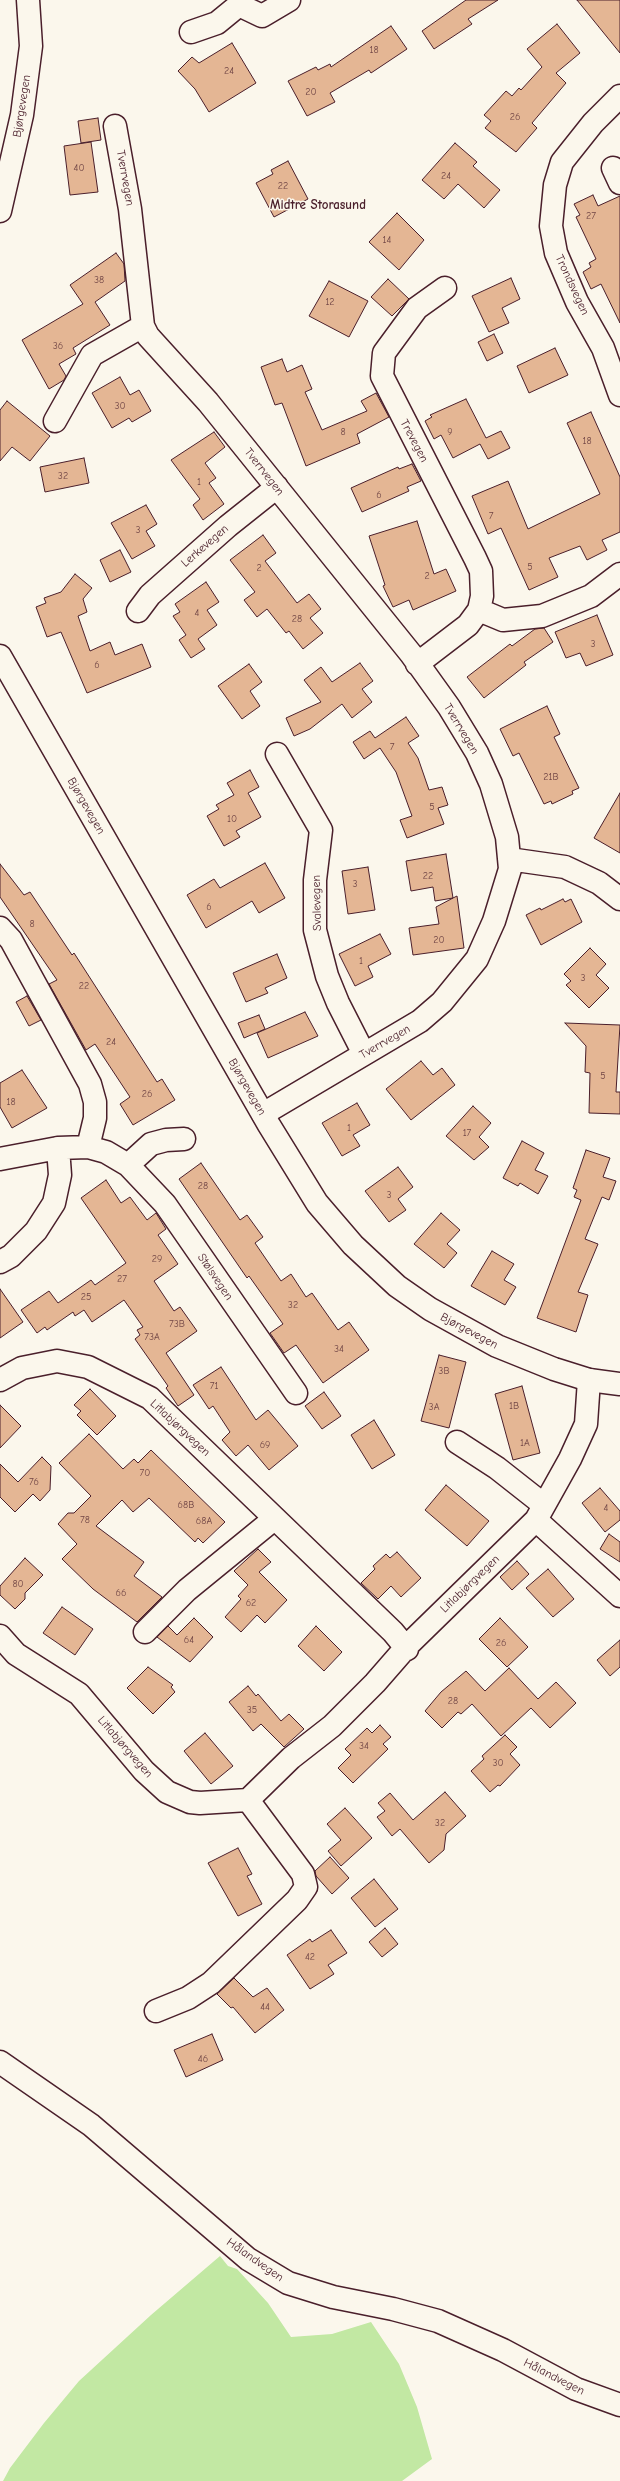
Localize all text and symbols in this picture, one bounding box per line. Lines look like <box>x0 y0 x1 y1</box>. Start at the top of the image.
house number: 18 <box>369 44 379 56</box>
house number: 24 <box>224 65 234 77</box>
street label: Bjørgevegen <box>10 74 34 138</box>
house number: 20 <box>305 86 317 98</box>
house number: 26 <box>510 111 520 123</box>
street label: Tverrvegen <box>113 149 137 207</box>
house number: 40 <box>74 162 84 174</box>
house number: 24 <box>441 170 451 182</box>
house number: 22 <box>278 180 288 192</box>
district label: Midtre Storasund <box>270 197 366 213</box>
house number: 27 <box>586 210 596 222</box>
house number: 14 <box>383 234 391 246</box>
street label: Trondsvegen <box>552 253 592 317</box>
house number: 38 <box>94 274 104 286</box>
house number: 12 <box>325 296 335 308</box>
house number: 36 <box>53 340 63 352</box>
house number: 30 <box>114 400 126 412</box>
street label: Trevegen <box>397 417 431 465</box>
house number: 8 <box>340 426 346 438</box>
house number: 9 <box>447 426 453 438</box>
house number: 18 <box>582 435 592 447</box>
street label: Tverrvegen <box>241 445 287 499</box>
house number: 32 <box>58 470 68 482</box>
house number: 1 <box>197 476 201 488</box>
house number: 6 <box>376 489 382 501</box>
house number: 7 <box>489 510 493 522</box>
street label: Lerkevegen <box>178 522 232 570</box>
house number: 3 <box>135 524 141 536</box>
house number: 5 <box>527 561 533 573</box>
house number: 2 <box>256 562 262 574</box>
house number: 2 <box>424 570 430 582</box>
house number: 4 <box>195 607 199 619</box>
house number: 28 <box>292 613 302 625</box>
house number: 3 <box>590 638 596 650</box>
house number: 6 <box>94 659 100 671</box>
street label: Tverrvegen <box>440 701 482 757</box>
house number: 7 <box>390 741 394 753</box>
house number: 21B <box>543 771 559 783</box>
street label: Bjørgevegen <box>64 775 108 837</box>
house number: 5 <box>429 801 435 813</box>
house number: 10 <box>227 813 237 825</box>
house number: 22 <box>423 870 433 882</box>
street label: Svalevegen <box>309 875 325 931</box>
house number: 3 <box>352 878 358 890</box>
house number: 6 <box>206 901 212 913</box>
house number: 8 <box>29 918 35 930</box>
house number: 20 <box>433 934 445 946</box>
house number: 1 <box>359 955 363 967</box>
house number: 3 <box>580 972 586 984</box>
house number: 22 <box>79 980 89 992</box>
street label: Tverrvegen <box>357 1022 413 1062</box>
house number: 24 <box>106 1036 116 1048</box>
street label: Bjørgevegen <box>225 1056 269 1118</box>
house number: 5 <box>600 1070 606 1082</box>
house number: 26 <box>142 1088 152 1100</box>
house number: 18 <box>6 1096 16 1108</box>
house number: 1 <box>347 1122 351 1134</box>
house number: 17 <box>463 1127 471 1139</box>
house number: 28 <box>198 1180 208 1192</box>
house number: 3 <box>386 1189 392 1201</box>
street label: Stølsvegen <box>194 1251 236 1303</box>
house number: 29 <box>152 1253 162 1265</box>
house number: 27 <box>117 1273 127 1285</box>
house number: 25 <box>81 1291 91 1303</box>
house number: 32 <box>288 1299 298 1311</box>
street label: Bjørgevegen <box>438 1310 500 1352</box>
house number: 73B <box>169 1318 185 1330</box>
house number: 73A <box>144 1331 160 1343</box>
house number: 34 <box>334 1343 344 1355</box>
house number: 3B <box>438 1365 450 1377</box>
house number: 71 <box>210 1380 218 1392</box>
street label: Litlabjørgvegen <box>147 1396 213 1460</box>
house number: 1B <box>509 1400 519 1412</box>
house number: 3A <box>429 1401 439 1413</box>
house number: 1A <box>520 1437 530 1449</box>
house number: 69 <box>260 1439 270 1451</box>
house number: 70 <box>140 1467 150 1479</box>
house number: 76 <box>29 1476 39 1488</box>
house number: 68B <box>178 1499 194 1511</box>
house number: 4 <box>604 1502 608 1514</box>
house number: 78 <box>80 1514 90 1526</box>
house number: 68A <box>196 1515 212 1527</box>
street label: Litlabjørgvegen <box>437 1552 503 1616</box>
house number: 80 <box>12 1578 24 1590</box>
house number: 66 <box>116 1587 126 1599</box>
house number: 62 <box>246 1597 256 1609</box>
house number: 64 <box>184 1634 194 1646</box>
house number: 26 <box>496 1637 506 1649</box>
house number: 28 <box>448 1695 458 1707</box>
house number: 35 <box>247 1704 257 1716</box>
street label: Litlabjørgvegen <box>94 1713 156 1781</box>
house number: 34 <box>359 1740 369 1752</box>
house number: 30 <box>492 1757 504 1769</box>
house number: 32 <box>435 1817 445 1829</box>
house number: 42 <box>305 1951 315 1963</box>
house number: 44 <box>260 2001 270 2013</box>
house number: 46 <box>198 2053 208 2065</box>
street label: Hålandvegen <box>224 2235 286 2285</box>
street label: Hålandvegen <box>521 2355 587 2399</box>

